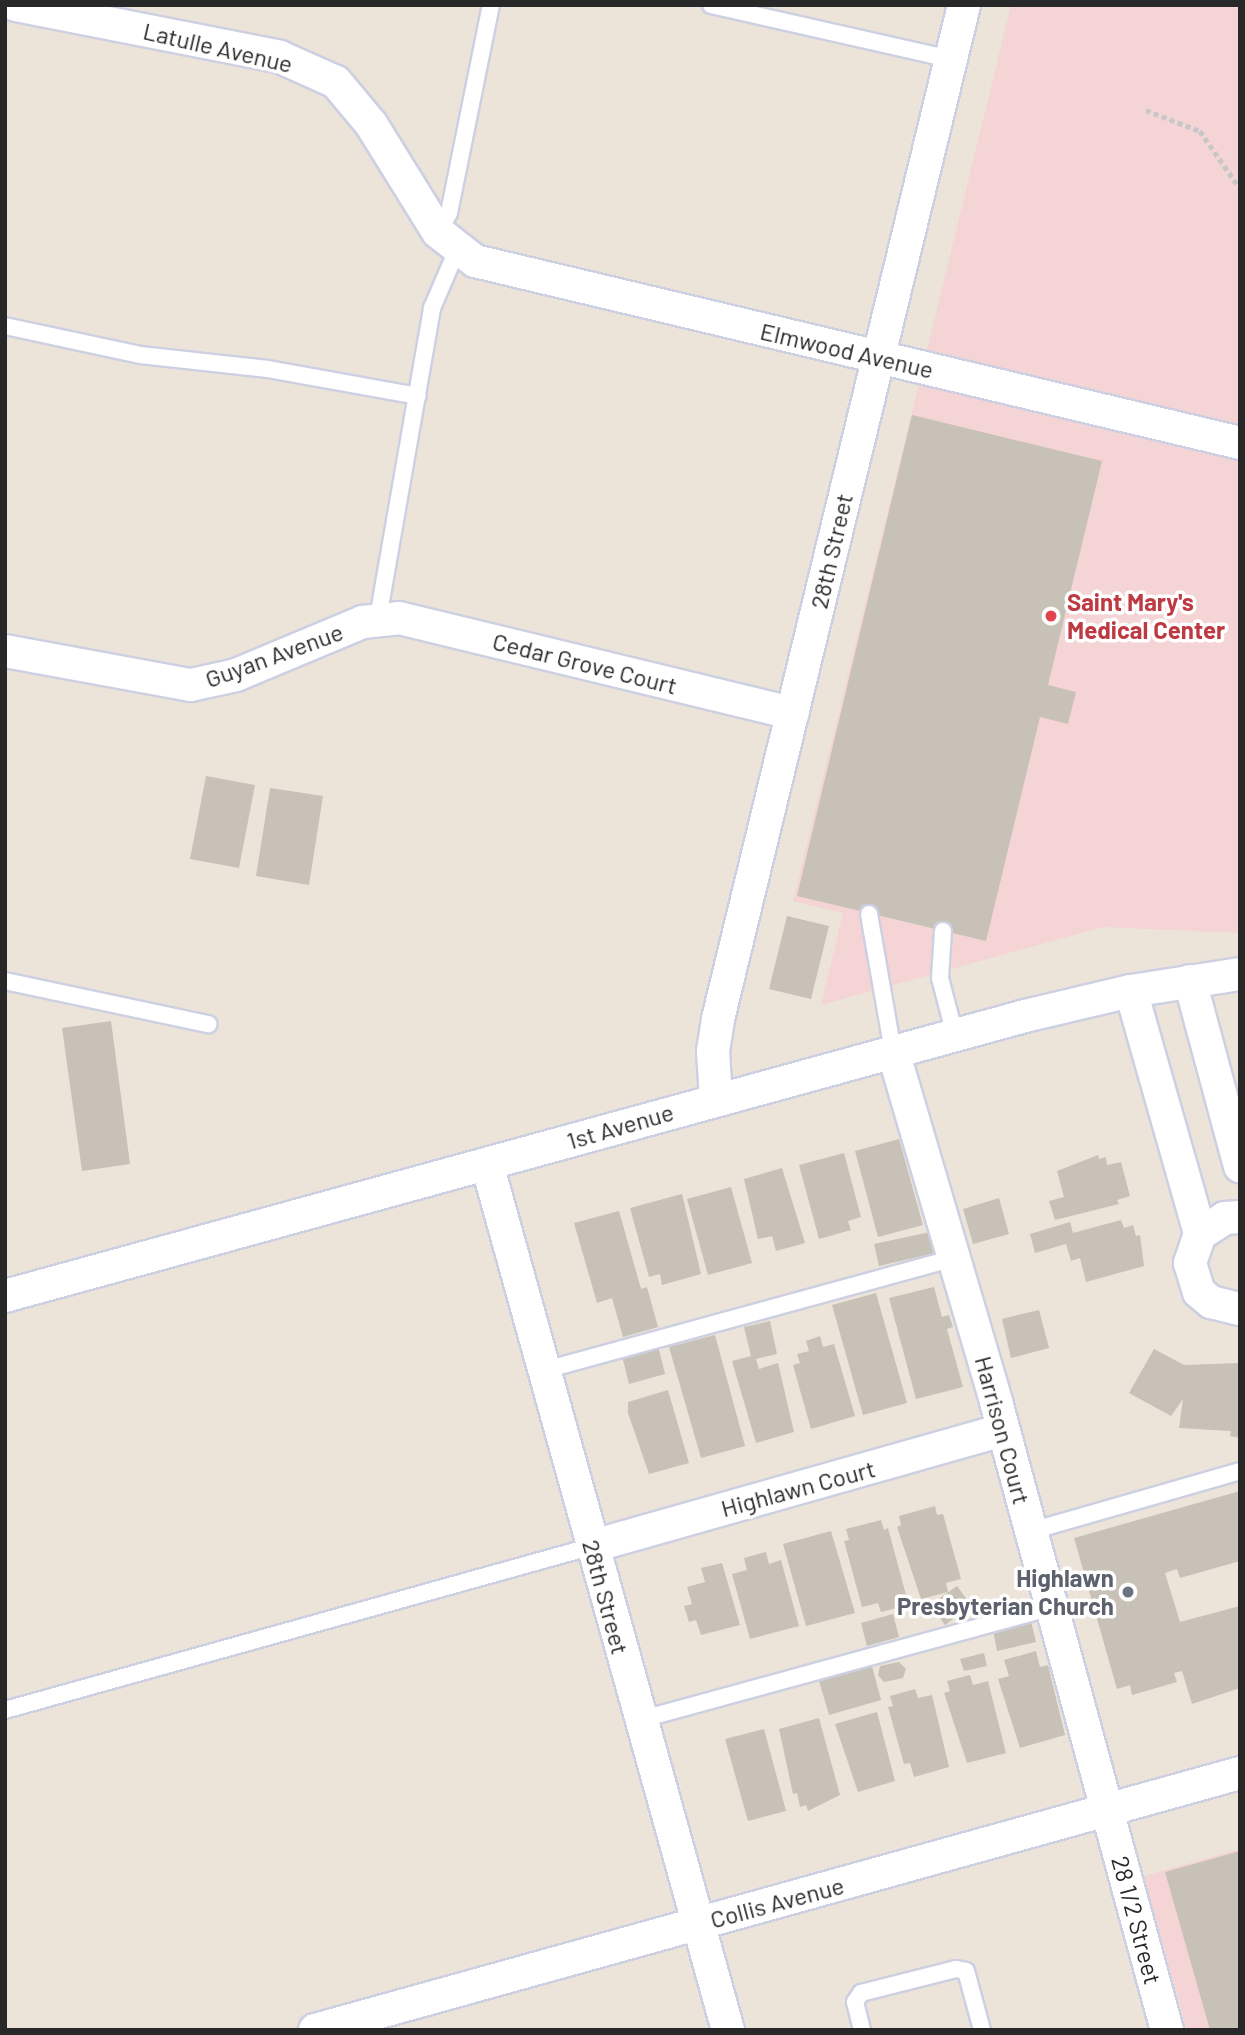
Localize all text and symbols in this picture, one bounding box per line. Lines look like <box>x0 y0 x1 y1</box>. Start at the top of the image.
street label: Latulle Avenue <box>141 16 295 78</box>
street label: Elmwood Avenue <box>758 316 936 384</box>
street label: 28th Street <box>804 491 858 611</box>
place label: Saint Mary's Medical Center <box>1067 588 1225 644</box>
marker: Saint Mary's Medical Center <box>1041 606 1061 626</box>
street label: Guyan Avenue <box>201 617 347 693</box>
street label: Cedar Grove Court <box>490 626 680 700</box>
street label: 1st Avenue <box>563 1097 677 1155</box>
street label: Harrison Court <box>969 1353 1037 1507</box>
street label: Highlawn Court <box>718 1454 878 1522</box>
street label: 28th Street <box>577 1537 635 1657</box>
place label: Highlawn Presbyterian Church <box>897 1564 1114 1620</box>
marker: Highlawn Presbyterian Church <box>1120 1584 1136 1600</box>
street label: 28 1/2 Street <box>1106 1853 1168 1987</box>
street label: Collis Avenue <box>707 1870 847 1934</box>

